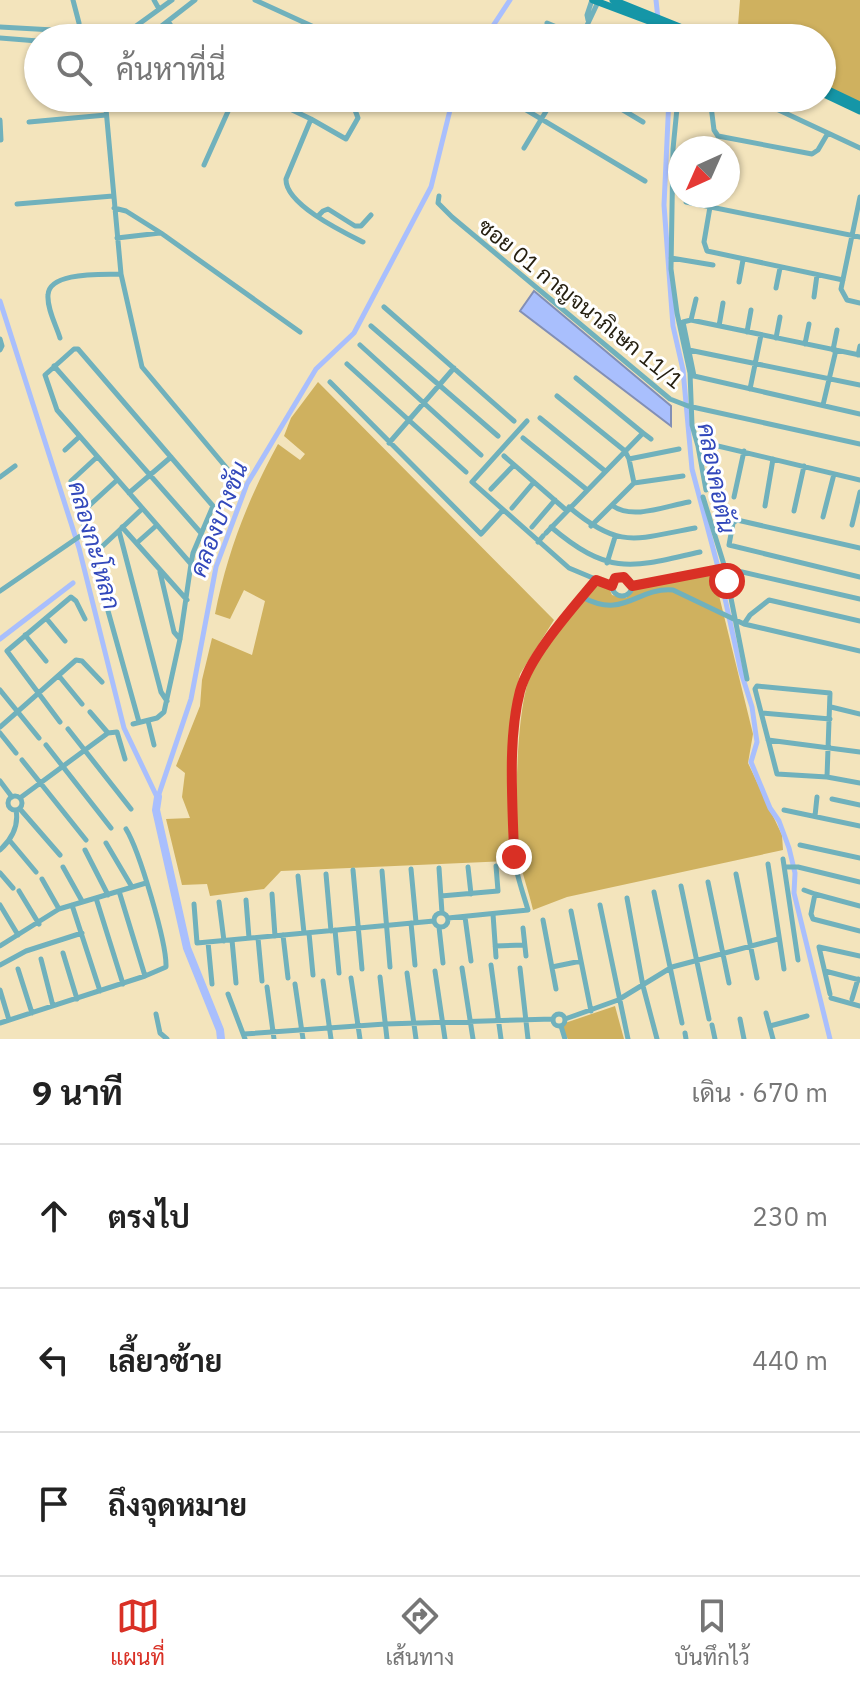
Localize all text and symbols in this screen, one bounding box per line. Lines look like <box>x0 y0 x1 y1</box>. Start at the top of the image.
search box <box>24 24 836 112</box>
icon: search <box>52 46 96 90</box>
text: ค้นหาที่นี่ <box>116 49 226 88</box>
north arrow <box>668 136 740 208</box>
street label: ซอย 01 กาญจนาภิเษก 11/1 <box>473 211 689 395</box>
water label: คลองคอตัน <box>691 420 743 536</box>
water label: คลองบางชัน <box>181 457 255 581</box>
water label: คลองกะโหลก <box>61 477 129 613</box>
route start <box>709 563 745 599</box>
route end <box>496 839 532 875</box>
text: 9 นาที <box>32 1070 123 1114</box>
text: เดิน · 670 m <box>692 1075 828 1109</box>
icon: ahead <box>32 1194 76 1238</box>
text: ตรงไป <box>108 1197 190 1236</box>
text: 230 m <box>752 1199 828 1233</box>
icon: left <box>32 1338 76 1382</box>
text: เลี้ยวซ้าย <box>108 1341 222 1380</box>
text: 440 m <box>752 1343 828 1377</box>
icon: arrive <box>32 1482 76 1526</box>
text: ถึงจุดหมาย <box>108 1485 247 1524</box>
tab: แผนที่ <box>110 1594 165 1671</box>
tab: เส้นทาง <box>385 1594 454 1671</box>
tab: บันทึกไว้ <box>675 1594 750 1671</box>

